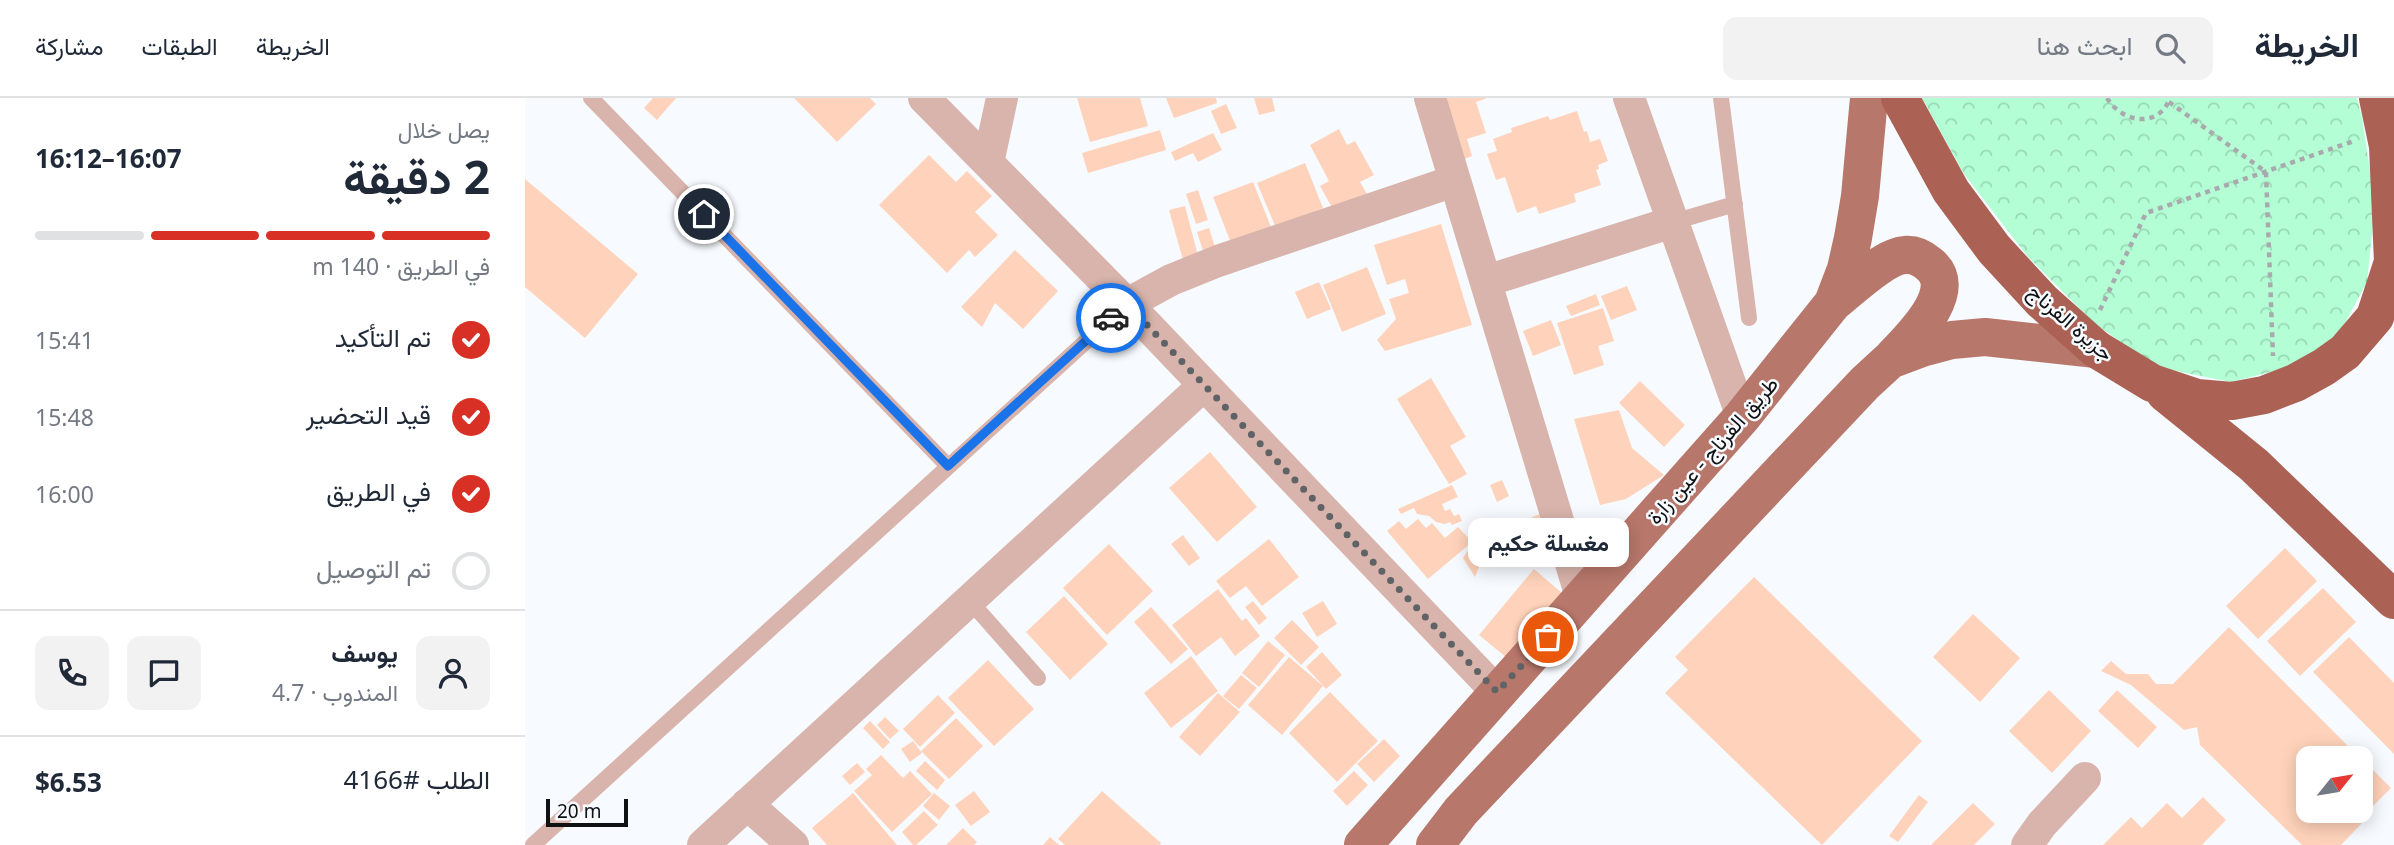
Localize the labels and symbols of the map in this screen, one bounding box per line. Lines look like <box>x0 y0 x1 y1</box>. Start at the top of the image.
pin <box>674 184 734 244</box>
street label: جزيرة الفرناج <box>2022 277 2120 368</box>
courier <box>1076 283 1146 353</box>
street label: طريق الفرناج - عين زارة <box>1640 370 1785 530</box>
callout: مغسلة حكيم <box>1467 518 1629 567</box>
pin <box>1518 607 1578 667</box>
north arrow <box>2296 746 2373 822</box>
scale bar <box>546 796 628 828</box>

